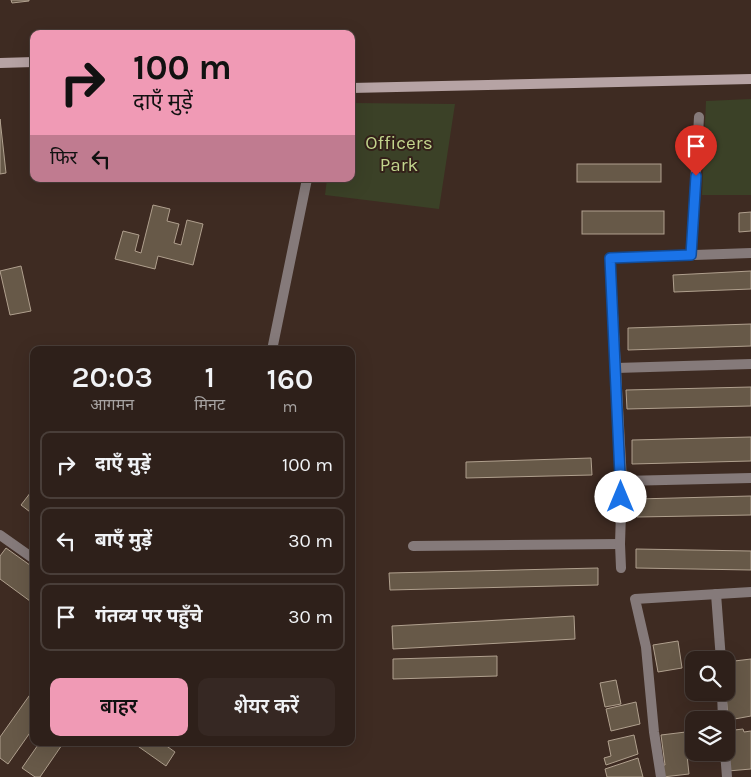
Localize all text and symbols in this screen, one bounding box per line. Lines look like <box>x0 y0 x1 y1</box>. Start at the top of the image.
text: 100 m <box>133 47 232 88</box>
icon: right <box>50 50 115 115</box>
text: दाएँ मुड़ें <box>133 89 193 115</box>
pin <box>675 125 717 176</box>
park label: Officers Park <box>365 132 433 176</box>
icon: arrive <box>682 132 710 160</box>
icon: left <box>87 145 115 173</box>
text: फिर <box>50 147 77 169</box>
text: 20:03 <box>71 359 153 395</box>
text: 1 <box>204 359 215 395</box>
text: 160 <box>266 361 314 397</box>
text: आगमन <box>90 395 134 414</box>
text: मिनट <box>194 395 225 414</box>
text: m <box>283 397 297 416</box>
icon: right <box>52 451 80 479</box>
text: दाएँ मुड़ें <box>95 453 151 475</box>
text: 100 m <box>282 454 333 476</box>
position arrow <box>594 470 646 522</box>
icon: left <box>52 527 80 555</box>
text: बाएँ मुड़ें <box>95 529 152 551</box>
text: 30 m <box>288 530 333 552</box>
icon: arrive <box>52 603 80 631</box>
text: गंतव्य पर पहुँचे <box>95 605 202 627</box>
text: 30 m <box>288 606 333 628</box>
map controls <box>685 651 735 761</box>
button: search <box>685 651 735 701</box>
button: बाहर <box>50 678 188 736</box>
button: शेयर करें <box>198 678 335 736</box>
button: layers <box>685 711 735 761</box>

